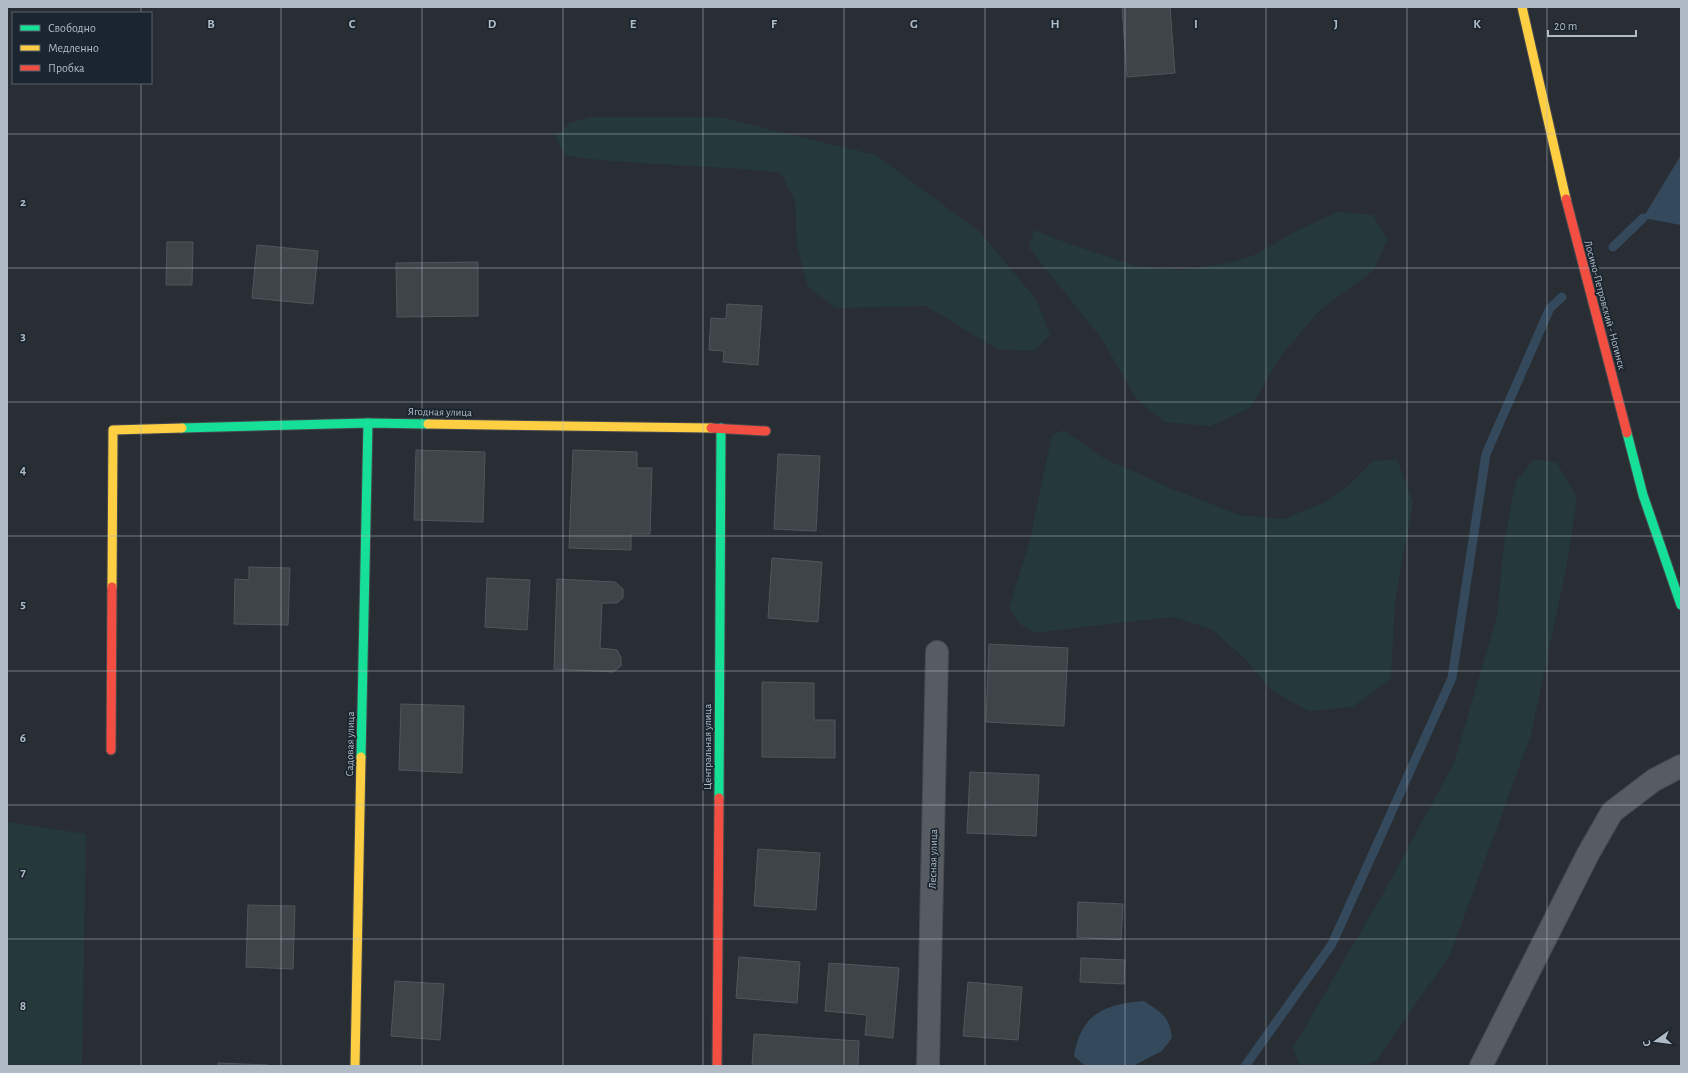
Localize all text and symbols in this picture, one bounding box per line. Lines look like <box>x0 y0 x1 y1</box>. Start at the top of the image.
legend <box>12 12 152 84</box>
scale bar <box>1548 12 1636 38</box>
text: B <box>207 18 215 31</box>
text: C <box>349 18 356 31</box>
text: D <box>488 18 497 31</box>
text: E <box>630 18 637 31</box>
text: F <box>771 18 778 31</box>
text: G <box>910 18 918 31</box>
text: H <box>1050 18 1060 31</box>
text: I <box>1194 18 1198 31</box>
text: J <box>1334 18 1338 31</box>
text: K <box>1473 18 1481 31</box>
text: 20 m <box>1554 20 1577 32</box>
text: Свободно <box>48 22 96 34</box>
text: Медленно <box>48 42 99 54</box>
text: Пробка <box>48 62 85 74</box>
text: 2 <box>20 196 26 209</box>
street label: Лосино-Петровский - Ногинск <box>1582 239 1628 371</box>
text: 3 <box>20 330 26 343</box>
street label: Ягодная улица <box>408 406 472 418</box>
text: 4 <box>20 464 27 477</box>
text: 5 <box>20 598 26 611</box>
street label: Центральная улица <box>702 704 713 790</box>
street label: Садовая улица <box>344 711 356 777</box>
text: 6 <box>20 732 26 745</box>
street label: Лесная улица <box>927 829 939 889</box>
text: 7 <box>20 866 26 879</box>
text: 8 <box>20 1000 26 1013</box>
north arrow <box>1636 1021 1676 1061</box>
text: С <box>1641 1039 1653 1048</box>

